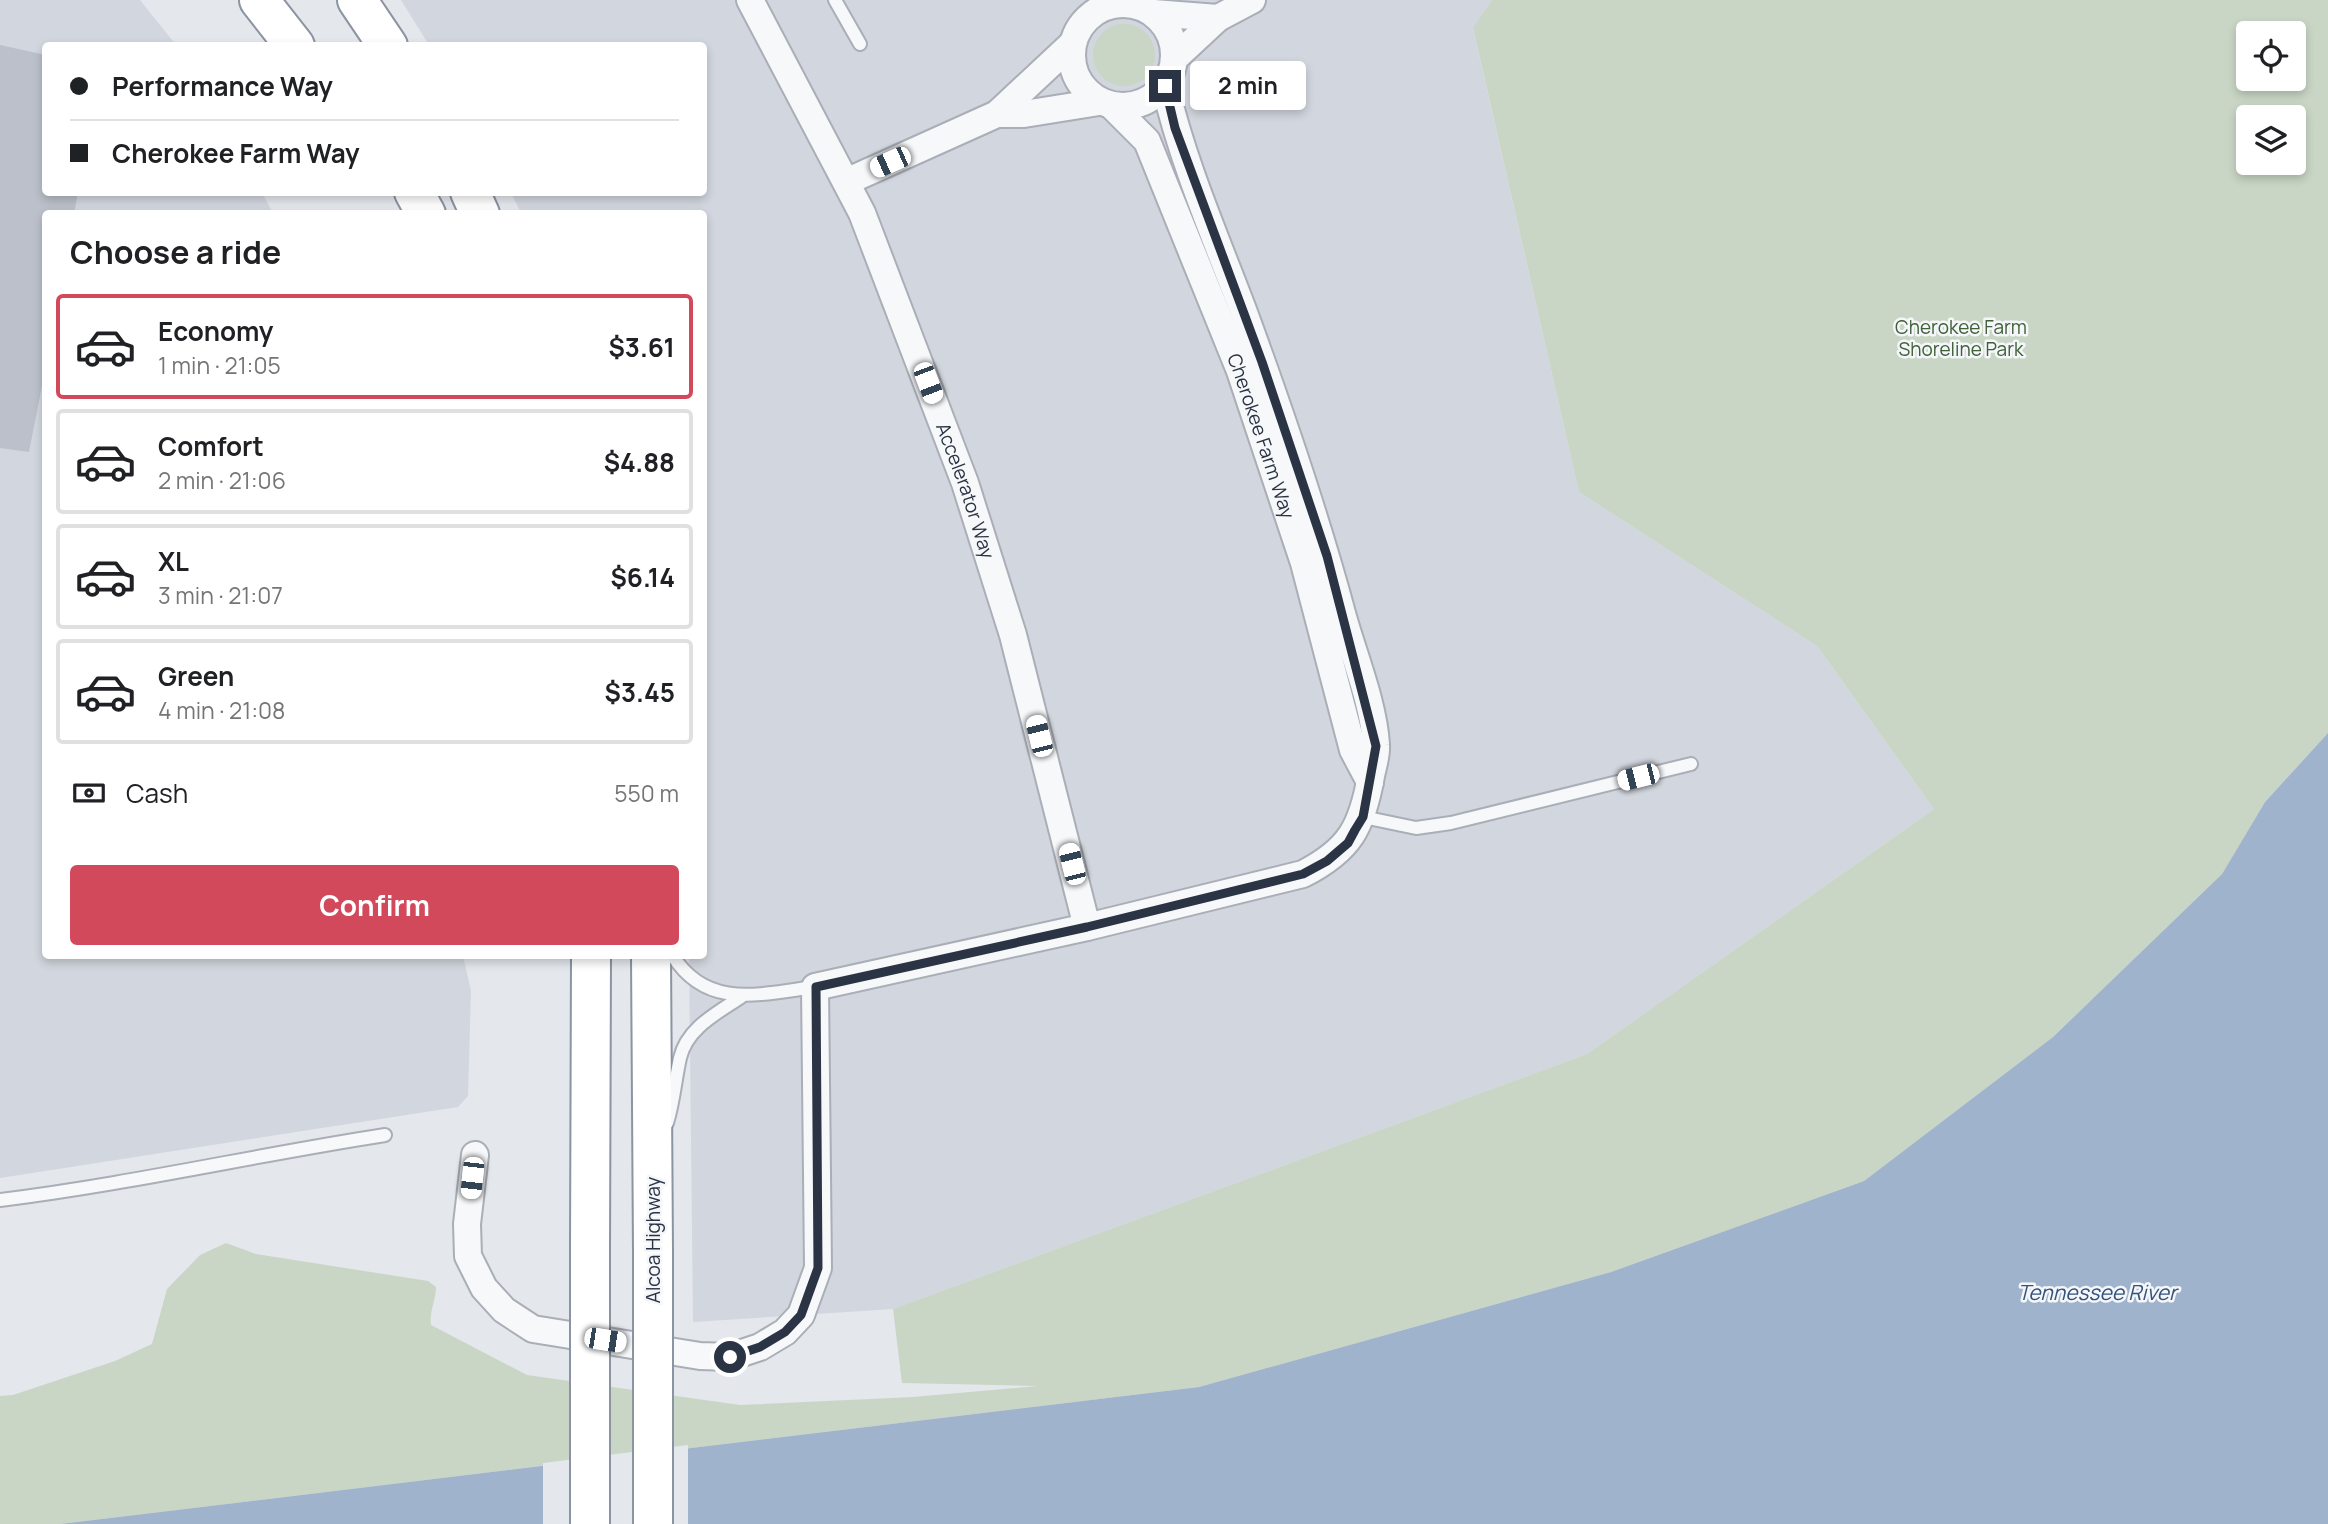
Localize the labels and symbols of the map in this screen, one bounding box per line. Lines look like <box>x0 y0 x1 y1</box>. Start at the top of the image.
callout: 2 min <box>1190 62 1305 110</box>
route end <box>1149 70 1181 102</box>
car <box>867 144 914 180</box>
park label: Cherokee Farm Shoreline Park <box>1895 314 2027 362</box>
street label: Cherokee Farm Way <box>1221 349 1301 522</box>
car <box>911 360 946 406</box>
street label: Accelerator Way <box>930 419 1001 562</box>
car <box>1024 713 1055 759</box>
car <box>1616 762 1661 792</box>
car <box>1057 841 1088 887</box>
car <box>460 1156 485 1200</box>
street label: Alcoa Highway <box>640 1177 666 1303</box>
water label: Tennessee River <box>2018 1278 2179 1306</box>
car <box>583 1326 628 1354</box>
route start <box>714 1341 746 1373</box>

